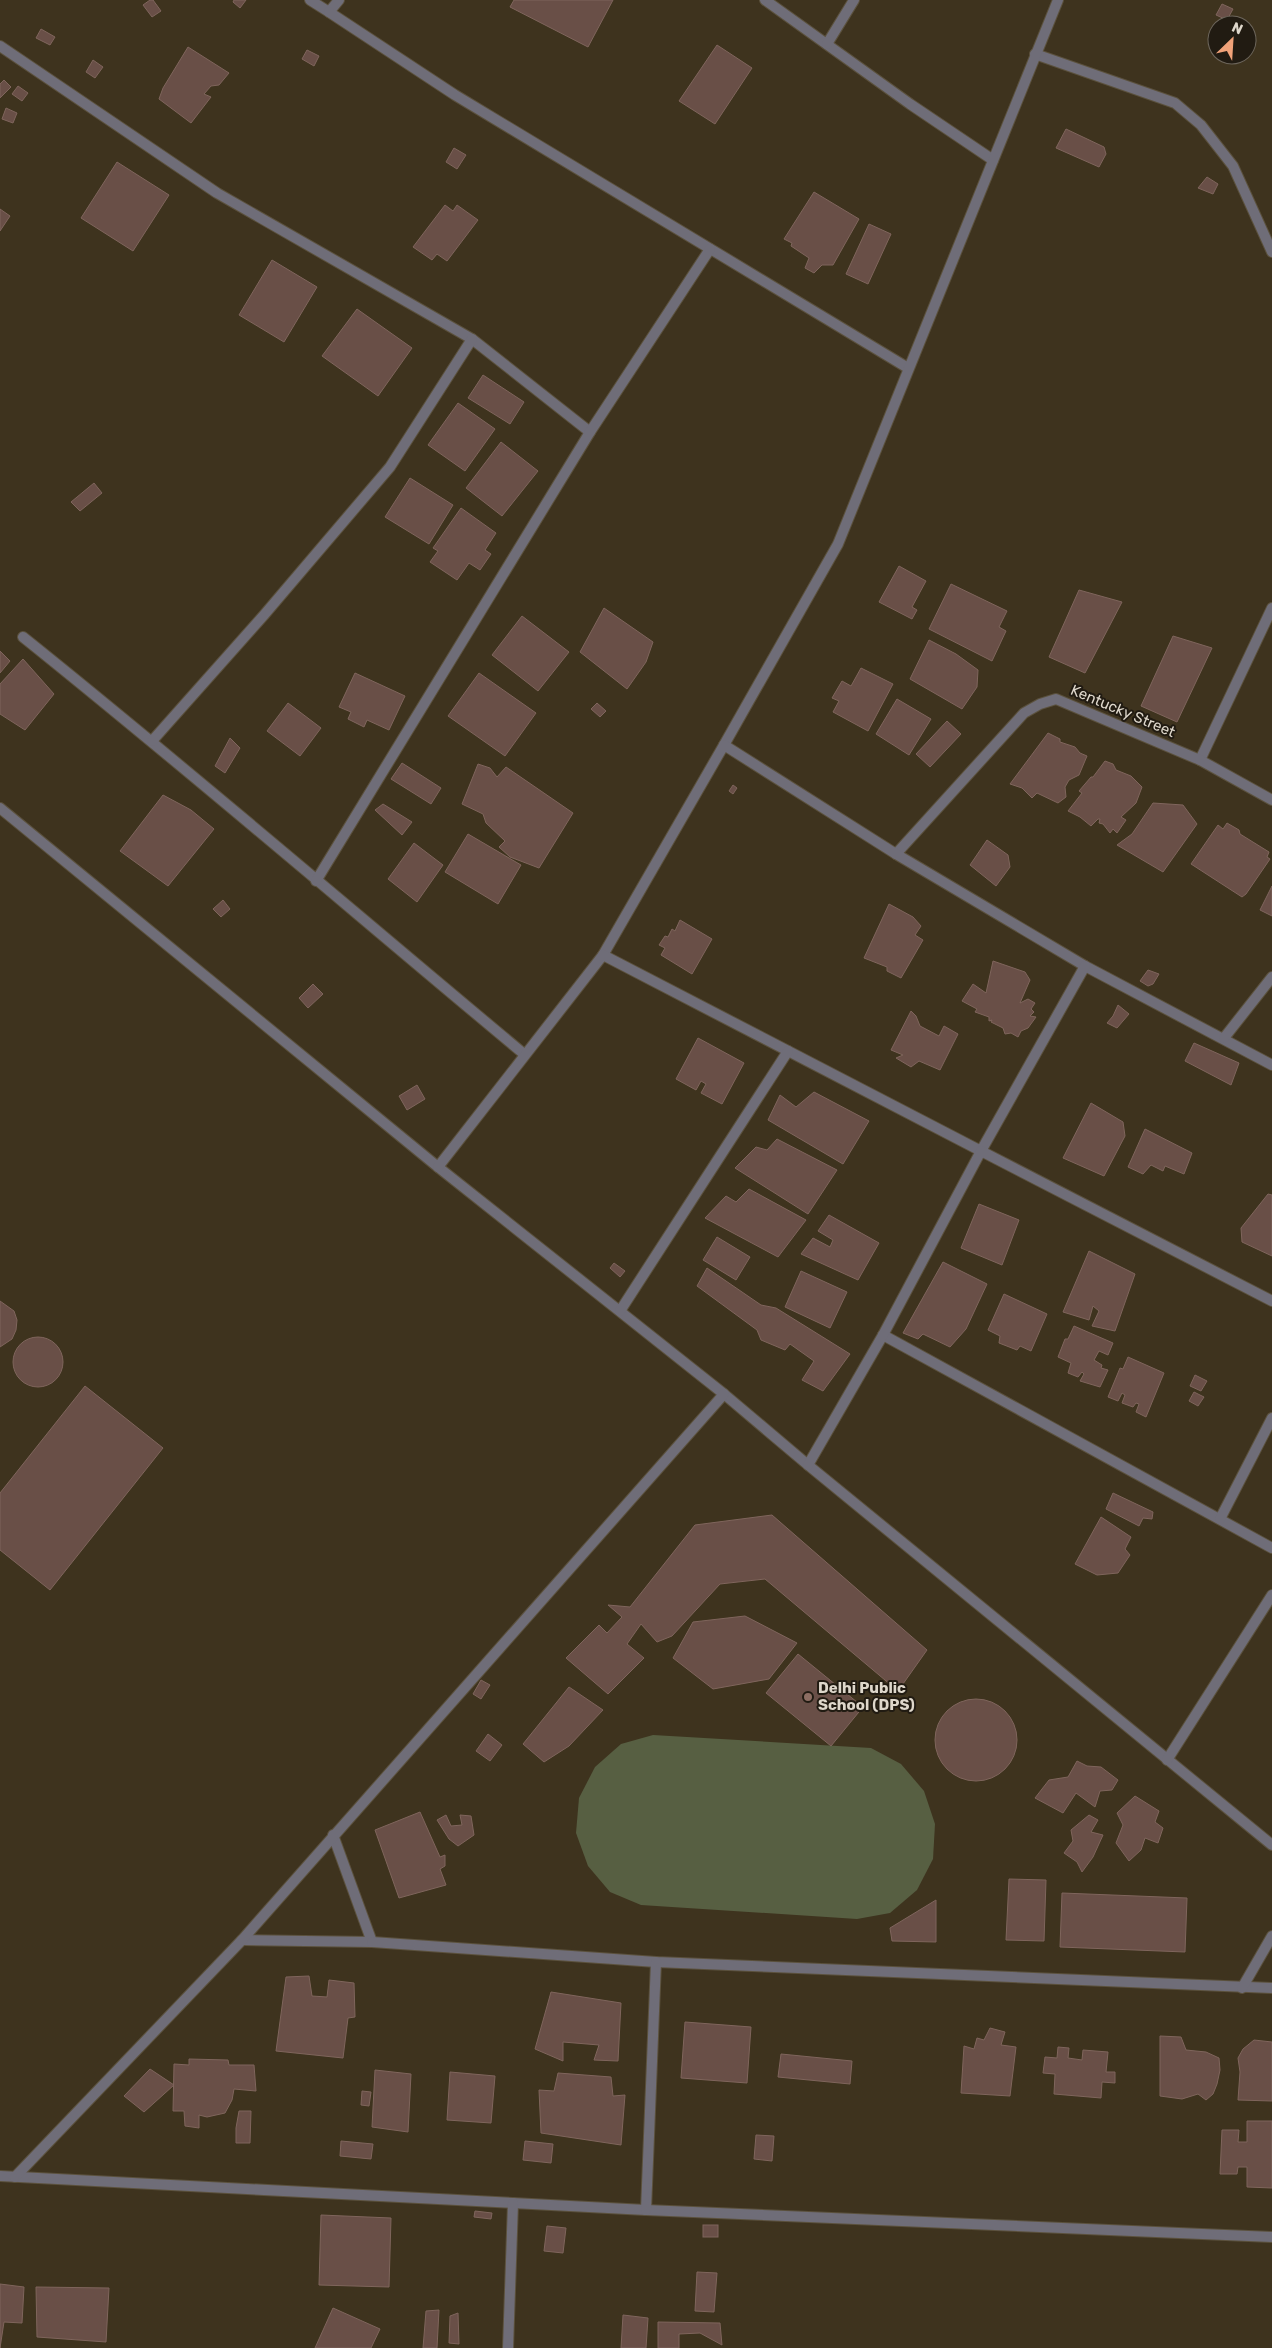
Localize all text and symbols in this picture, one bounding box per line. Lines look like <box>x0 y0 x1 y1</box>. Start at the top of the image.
north arrow <box>1207 15 1257 65</box>
text: N <box>1229 19 1245 39</box>
street label: Kentucky Street <box>1068 681 1178 741</box>
place label: Delhi Public School (DPS) <box>818 1679 915 1714</box>
marker: Delhi Public School (DPS) <box>802 1691 814 1703</box>

